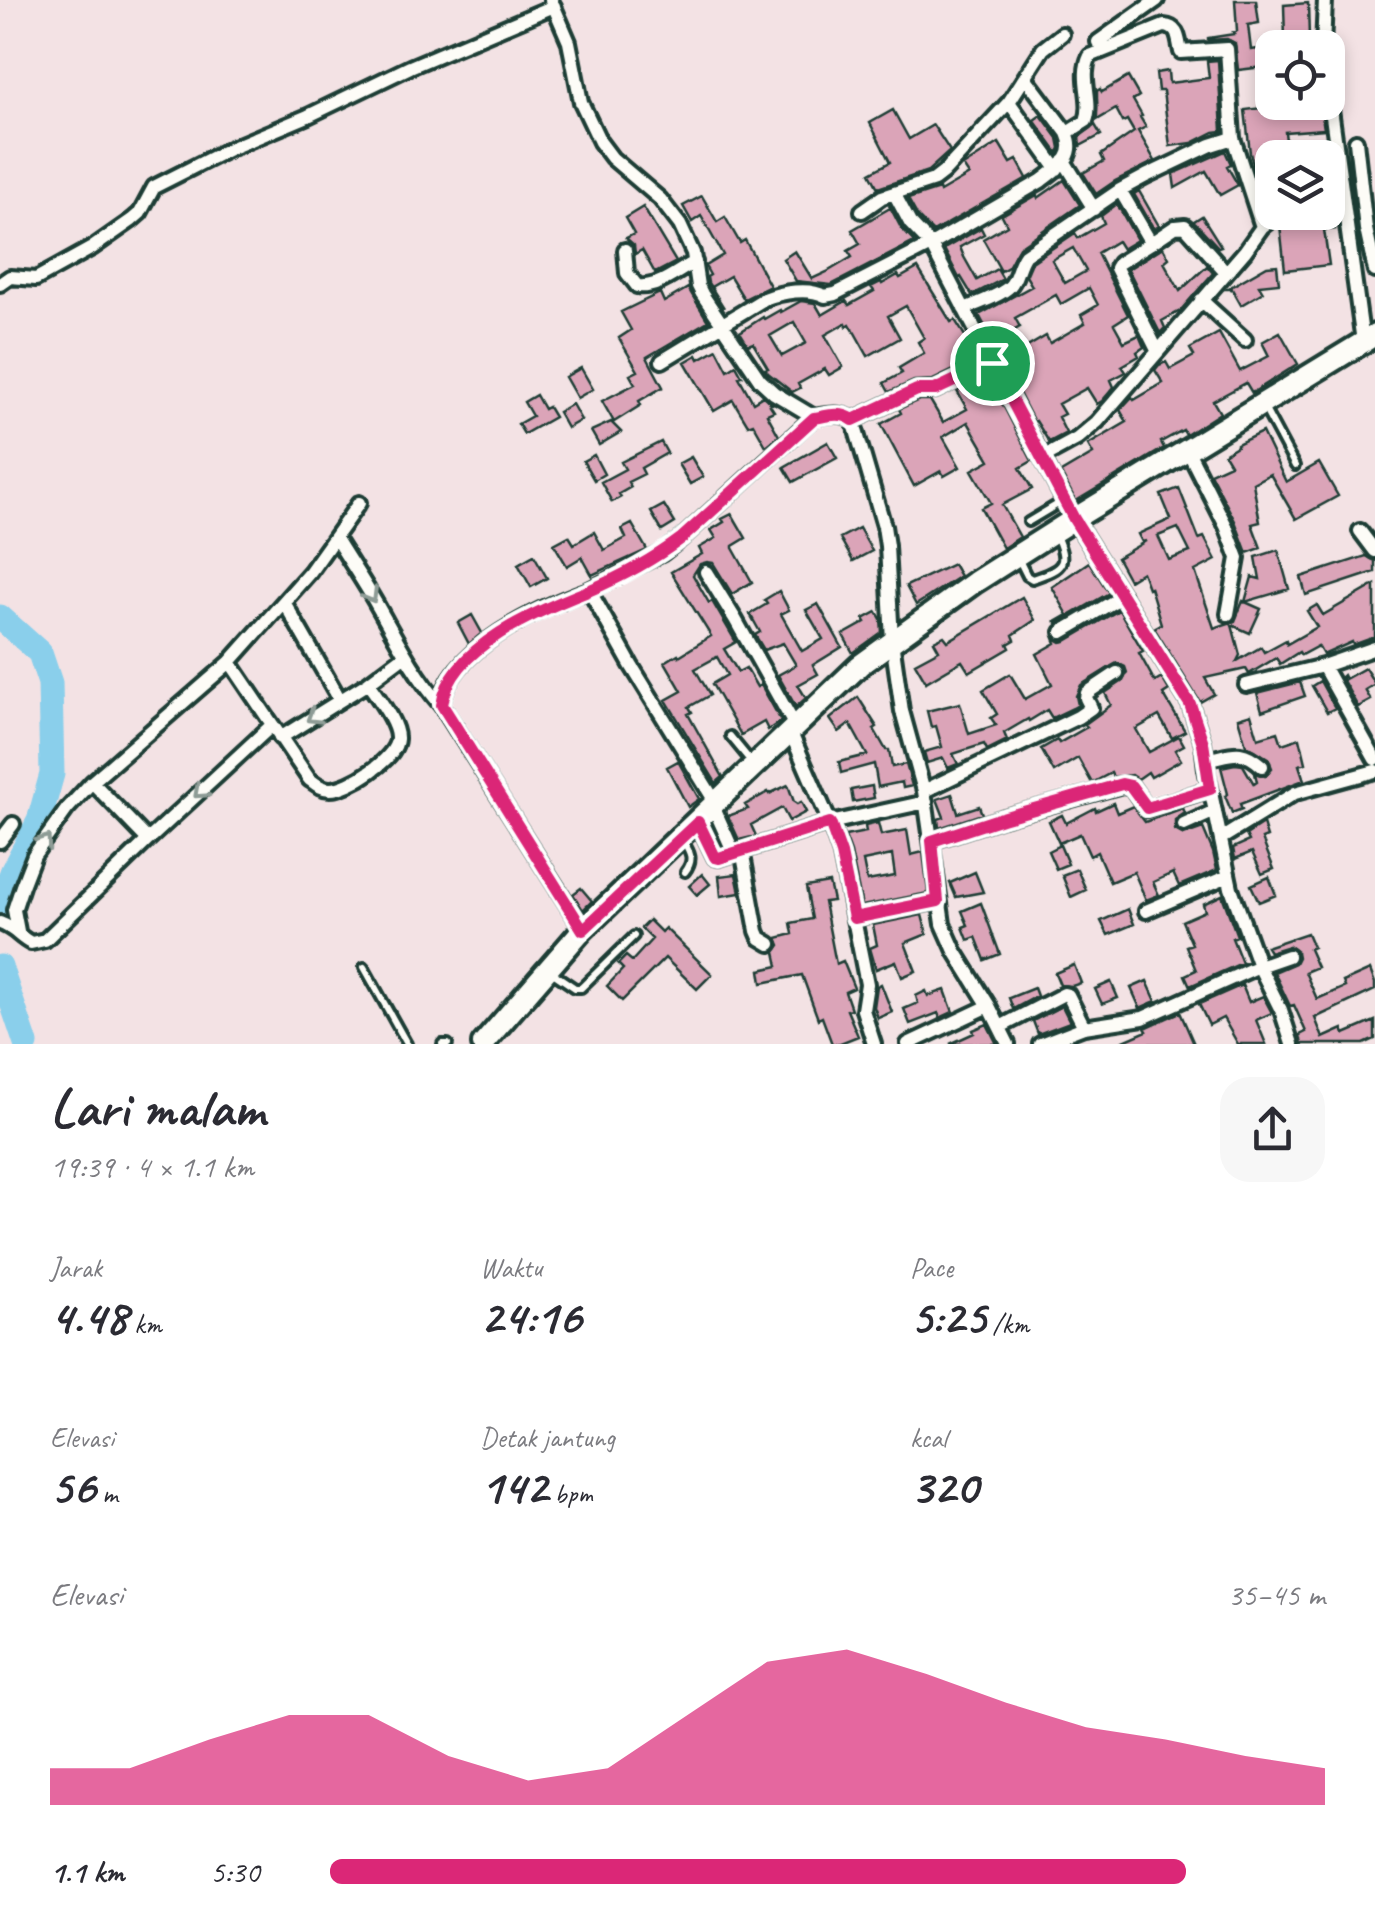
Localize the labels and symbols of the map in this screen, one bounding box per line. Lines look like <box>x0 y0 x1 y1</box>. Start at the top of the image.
pin <box>950 321 1035 406</box>
one-way arrow <box>359 585 378 603</box>
one-way arrow <box>306 704 324 723</box>
one-way arrow <box>193 781 212 799</box>
one-way arrow <box>33 834 51 852</box>

